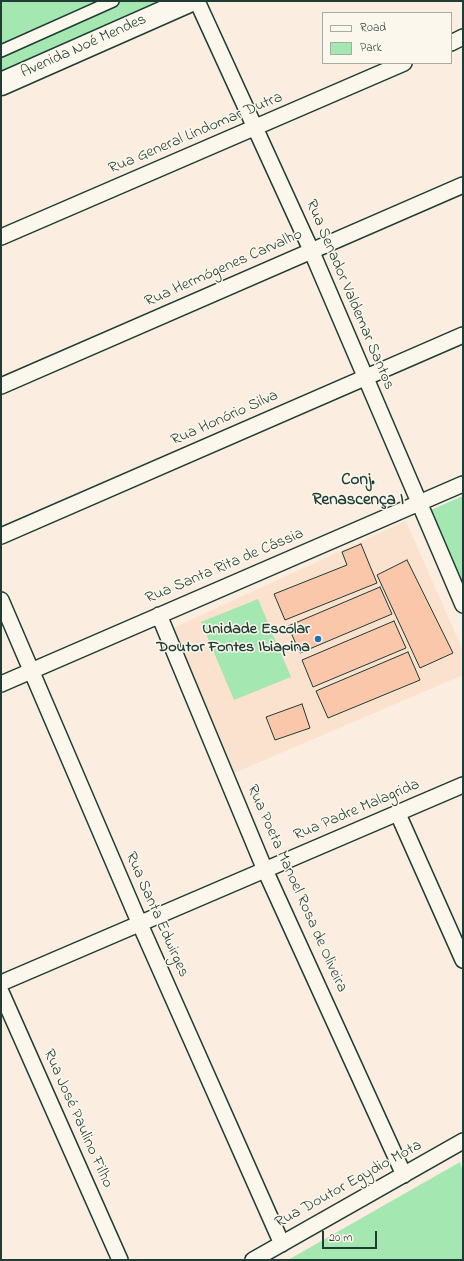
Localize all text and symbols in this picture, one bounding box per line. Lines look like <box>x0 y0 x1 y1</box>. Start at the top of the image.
street label: Avenida Noé Mendes <box>18 11 150 83</box>
legend <box>322 12 452 64</box>
text: Road <box>360 19 386 37</box>
text: Park <box>360 39 382 57</box>
street label: Rua General Lindomar Dutra <box>106 89 286 179</box>
street label: Rua Senador Valdemar Santos <box>300 197 398 393</box>
street label: Rua Hermógenes Carvalho <box>142 226 306 312</box>
street label: Rua Honório Silva <box>168 387 282 451</box>
district label: Conj. Renascença I <box>312 471 404 511</box>
street label: Rua Santa Rita de Cássia <box>143 525 307 609</box>
place label: Unidade Escolar Doutor Fontes Ibiapina <box>157 620 310 658</box>
marker: Unidade Escolar Doutor Fontes Ibiapina <box>313 634 323 644</box>
street label: Rua Padre Malagrida <box>291 776 423 846</box>
street label: Rua Poeta Manoel Rosa de Oliveira <box>241 782 351 996</box>
street label: Rua Santa Edwirges <box>120 849 192 981</box>
street label: Rua José Paulino Filho <box>38 1047 116 1191</box>
street label: Rua Doutor Egydio Mota <box>272 1137 426 1233</box>
scale bar <box>324 1223 379 1249</box>
text: 20 m <box>329 1229 352 1247</box>

